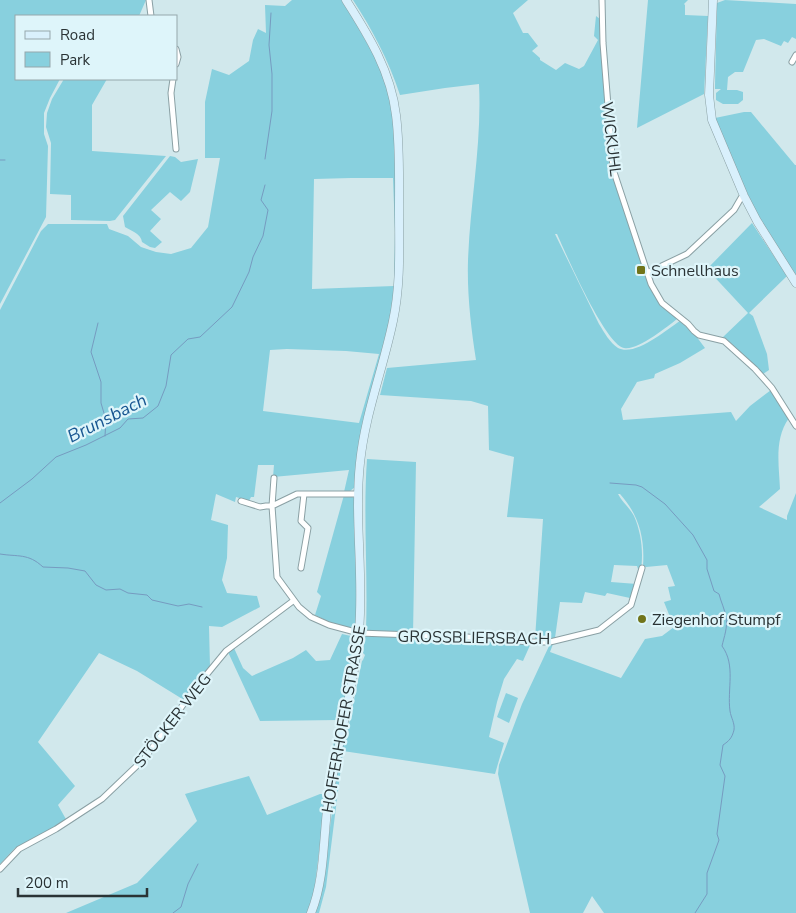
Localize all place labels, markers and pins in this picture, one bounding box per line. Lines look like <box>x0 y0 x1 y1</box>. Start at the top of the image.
place label: Schnellhaus <box>651 260 739 282</box>
marker: Schnellhaus <box>635 264 647 276</box>
place label: Ziegenhof Stumpf <box>652 609 781 631</box>
marker: Ziegenhof Stumpf <box>636 613 648 625</box>

